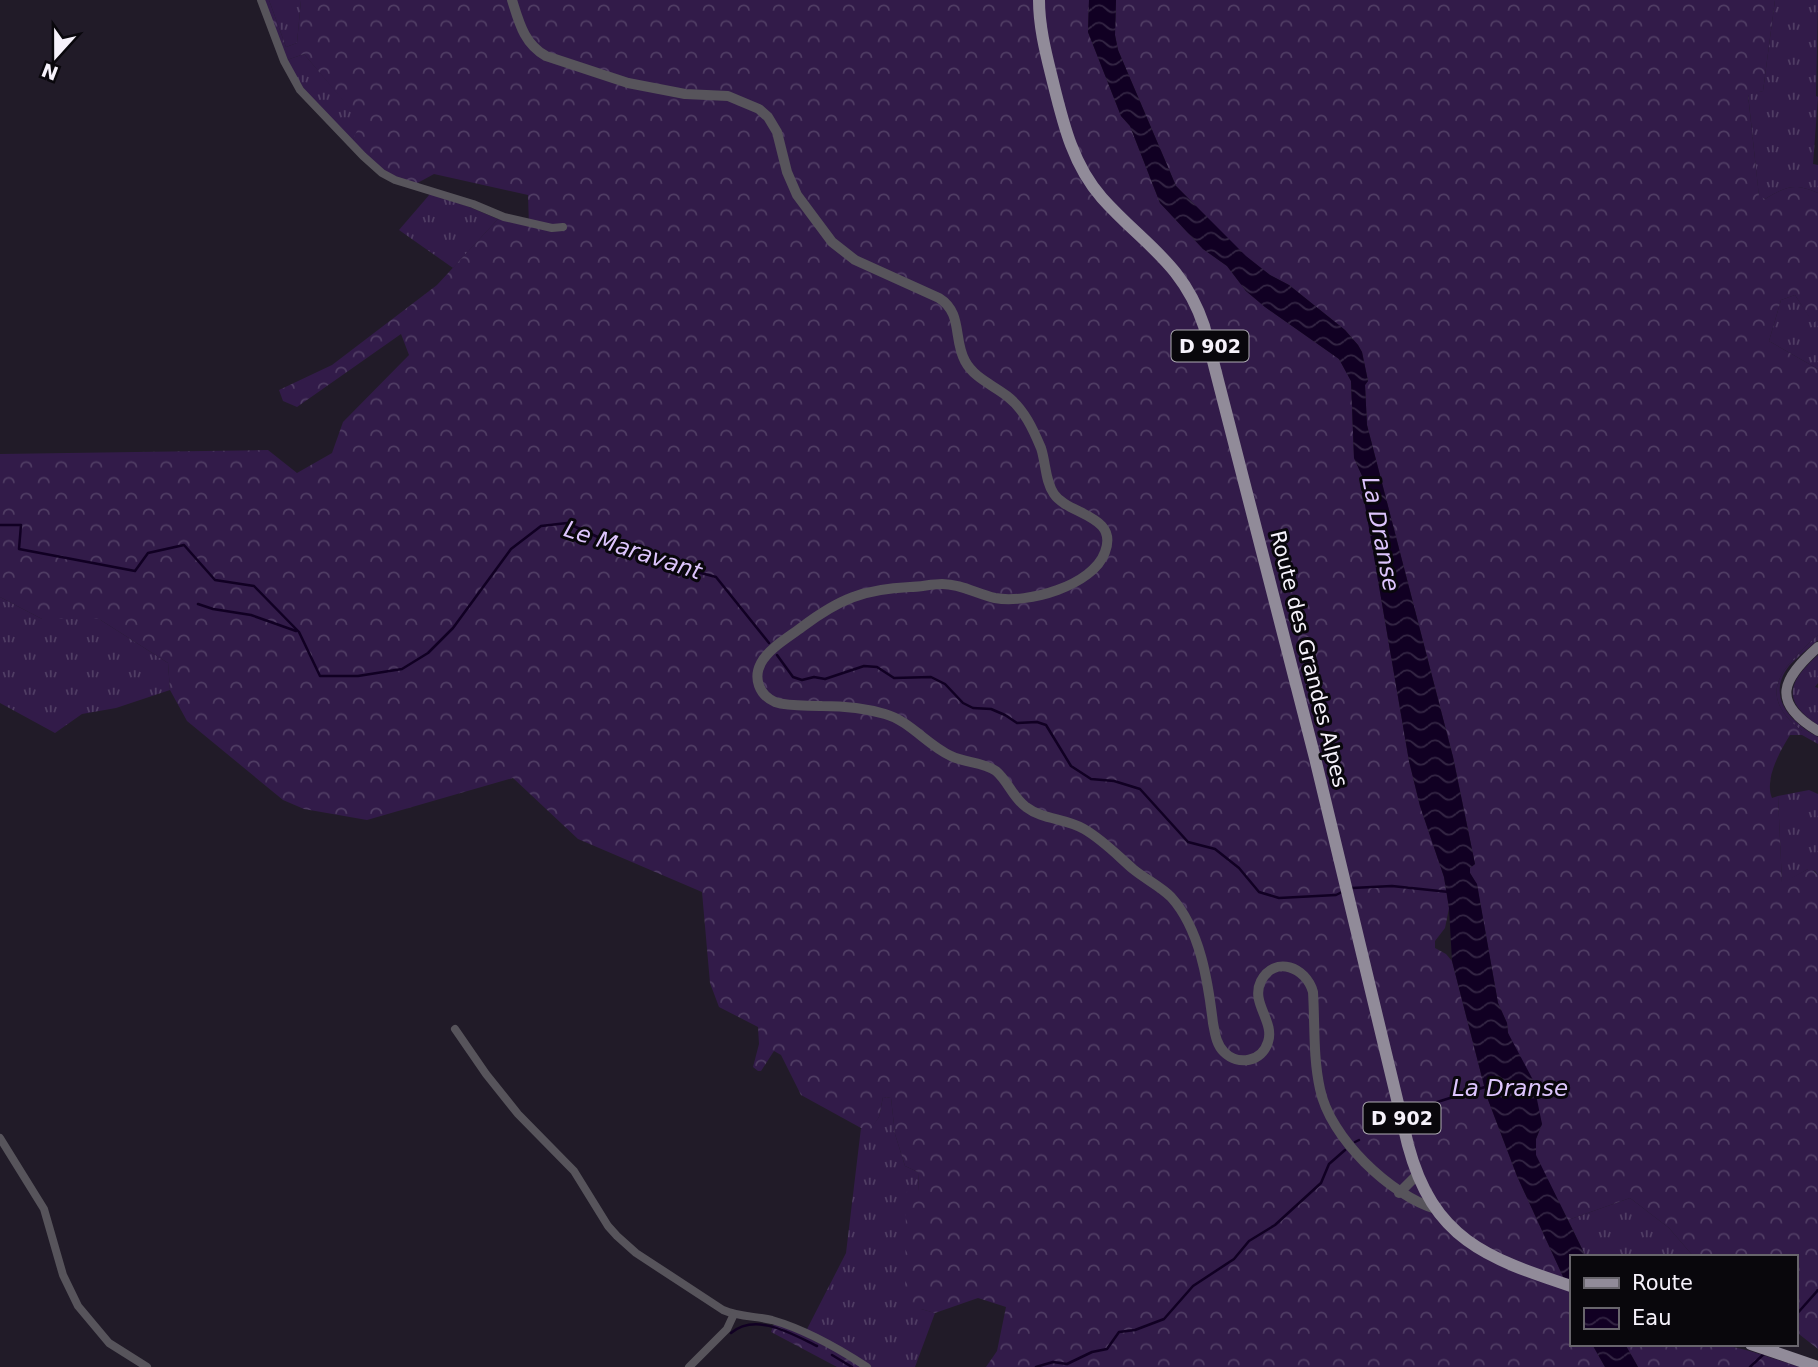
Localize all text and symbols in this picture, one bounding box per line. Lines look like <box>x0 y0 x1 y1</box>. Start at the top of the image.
north arrow <box>21 21 91 91</box>
text: N <box>39 59 61 85</box>
road number: D 902 <box>1172 330 1248 362</box>
water label: La Dranse <box>1357 474 1405 594</box>
water label: Le Maravant <box>561 516 706 585</box>
street label: Route des Grandes Alpes <box>1265 528 1353 790</box>
water label: La Dranse <box>1452 1075 1568 1101</box>
road number: D 902 <box>1364 1102 1440 1134</box>
legend <box>1570 1255 1797 1346</box>
text: Route <box>1632 1271 1693 1295</box>
text: Eau <box>1632 1306 1671 1330</box>

